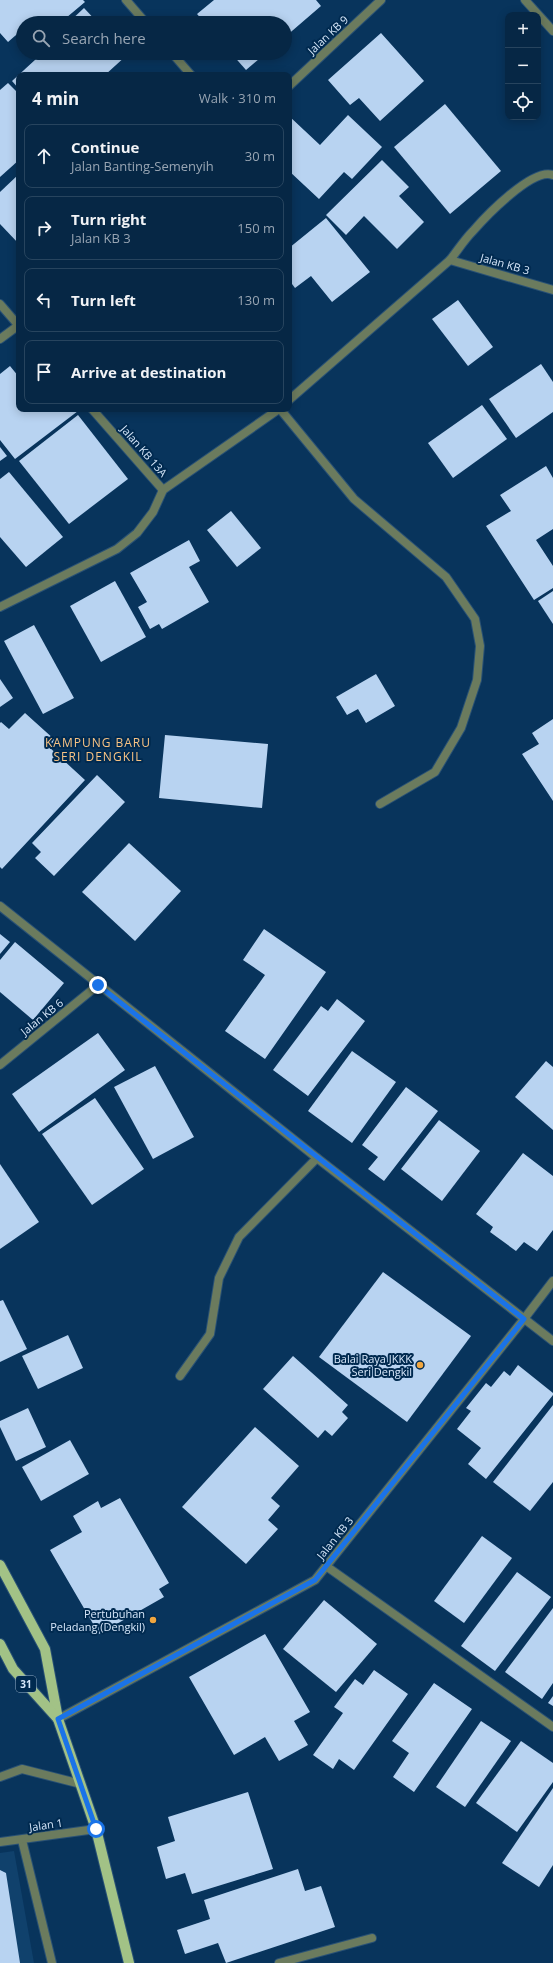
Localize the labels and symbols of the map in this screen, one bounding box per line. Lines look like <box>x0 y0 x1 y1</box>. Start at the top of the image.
street label: Jalan KB 9 <box>303 12 351 58</box>
street label: Jalan KB 3 <box>478 249 532 278</box>
street label: Jalan KB 13A <box>117 421 171 480</box>
district label: KAMPUNG BARU SERI DENGKIL <box>45 734 151 765</box>
route end <box>89 976 107 994</box>
street label: Jalan KB 6 <box>17 995 66 1039</box>
place label: Balai Raya JKKK Seri Dengkil <box>334 1351 412 1379</box>
marker: Balai Raya JKKK Seri Dengkil <box>415 1360 425 1370</box>
street label: Jalan KB 3 <box>312 1513 356 1563</box>
place label: Pertubuhan Peladang (Dengkil) <box>50 1606 145 1634</box>
marker: Pertubuhan Peladang (Dengkil) <box>148 1615 158 1625</box>
road number: 31 <box>16 1676 36 1692</box>
street label: Jalan 1 <box>27 1815 64 1834</box>
route start <box>87 1820 105 1838</box>

